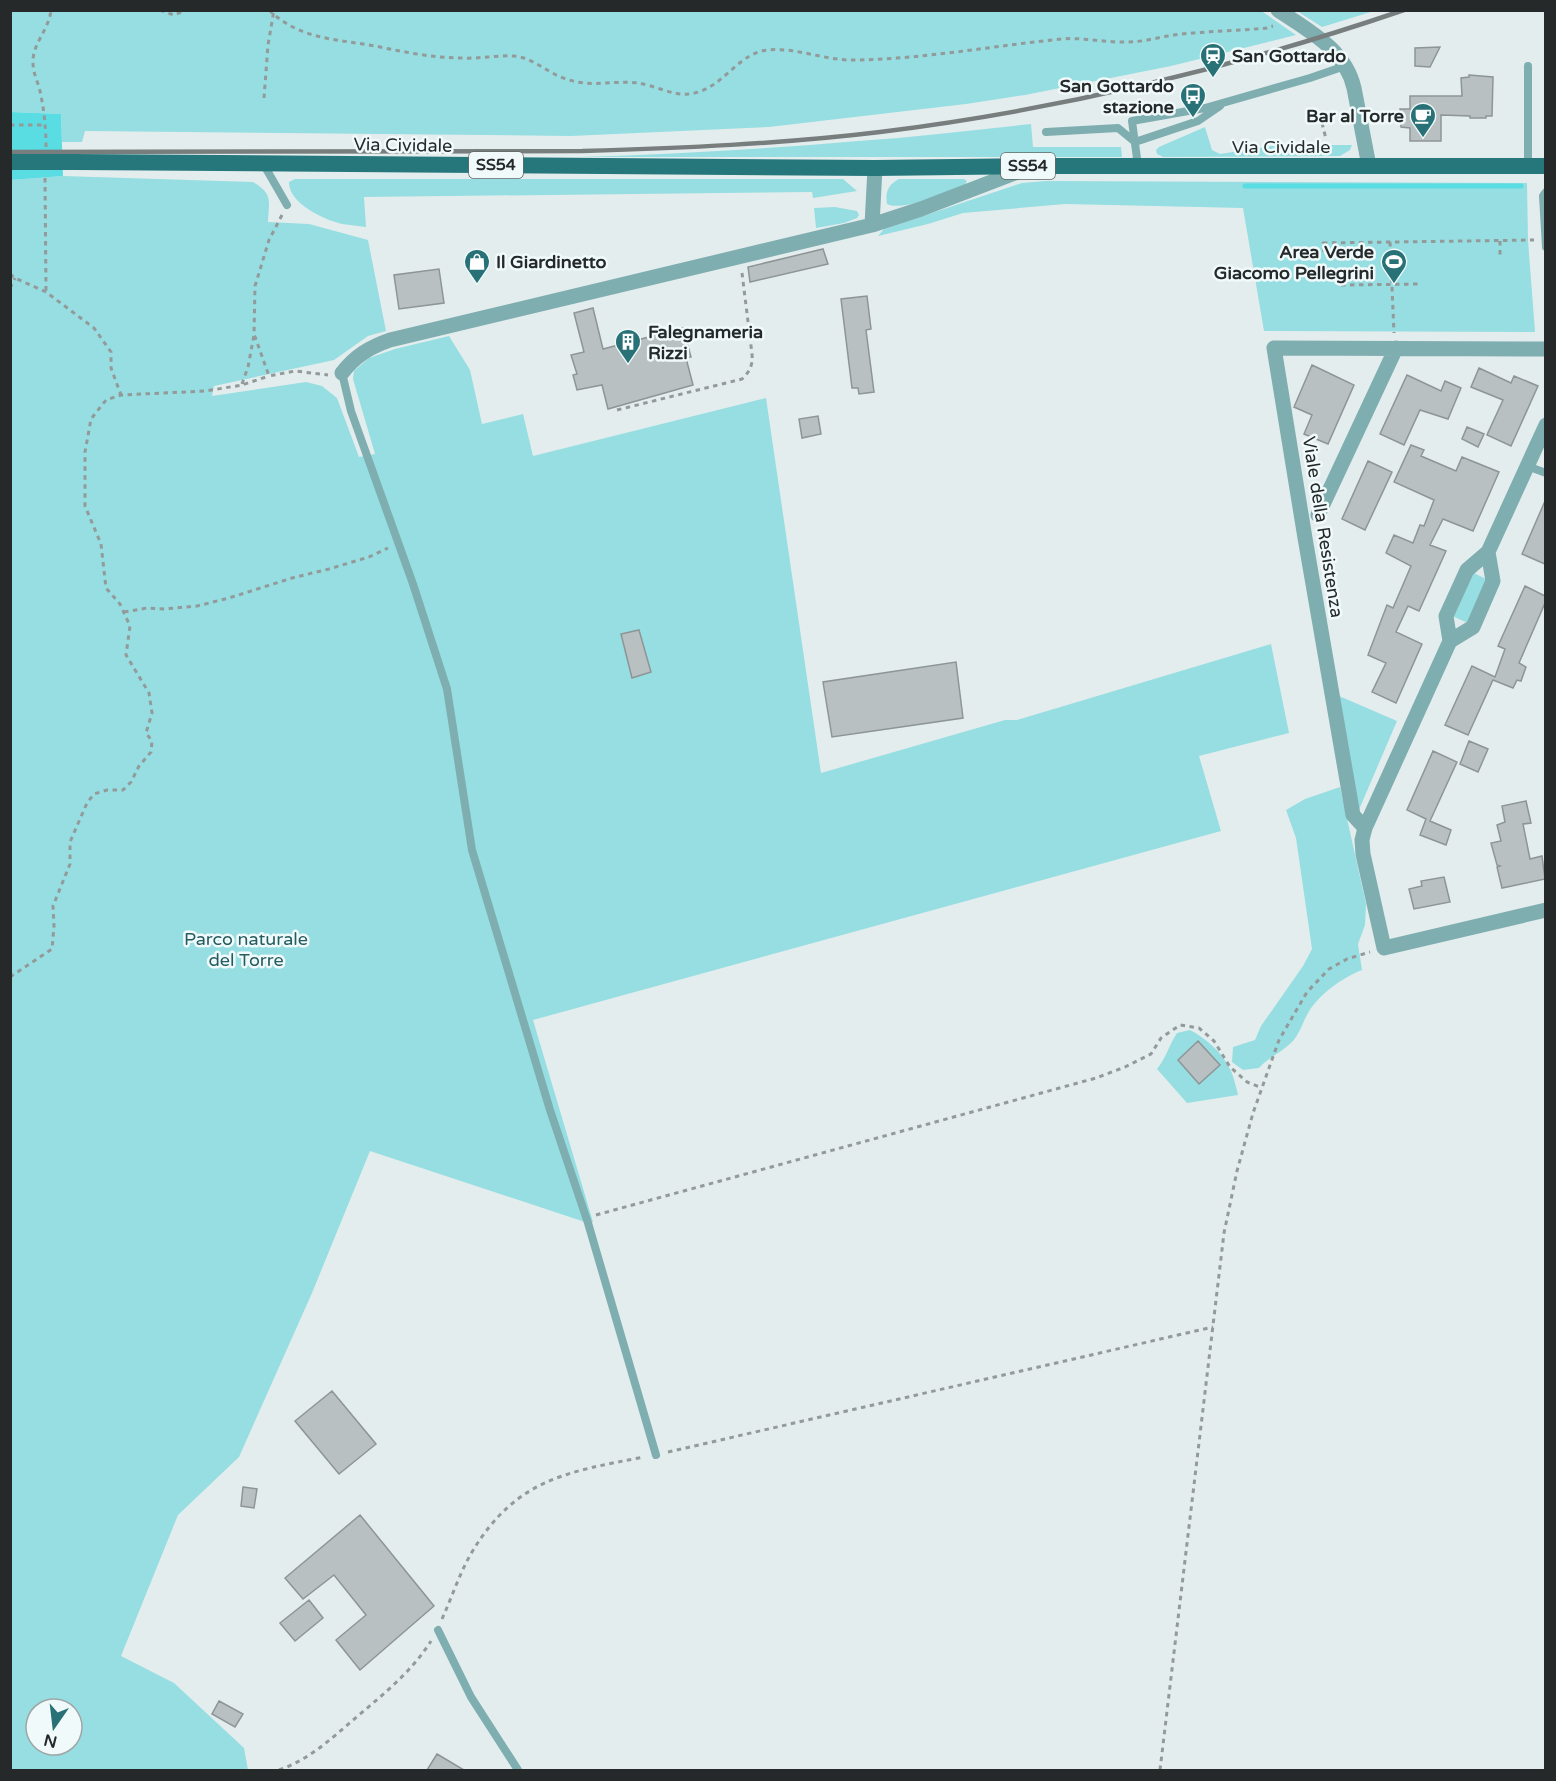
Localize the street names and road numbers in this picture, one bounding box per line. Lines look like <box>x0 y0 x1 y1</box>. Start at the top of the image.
street label: Via Cividale <box>353 133 453 157</box>
street label: Via Cividale <box>1232 136 1330 158</box>
road number: SS54 <box>469 152 523 178</box>
road number: SS54 <box>1001 153 1055 179</box>
street label: Viale della Resistenza <box>1298 435 1348 619</box>

